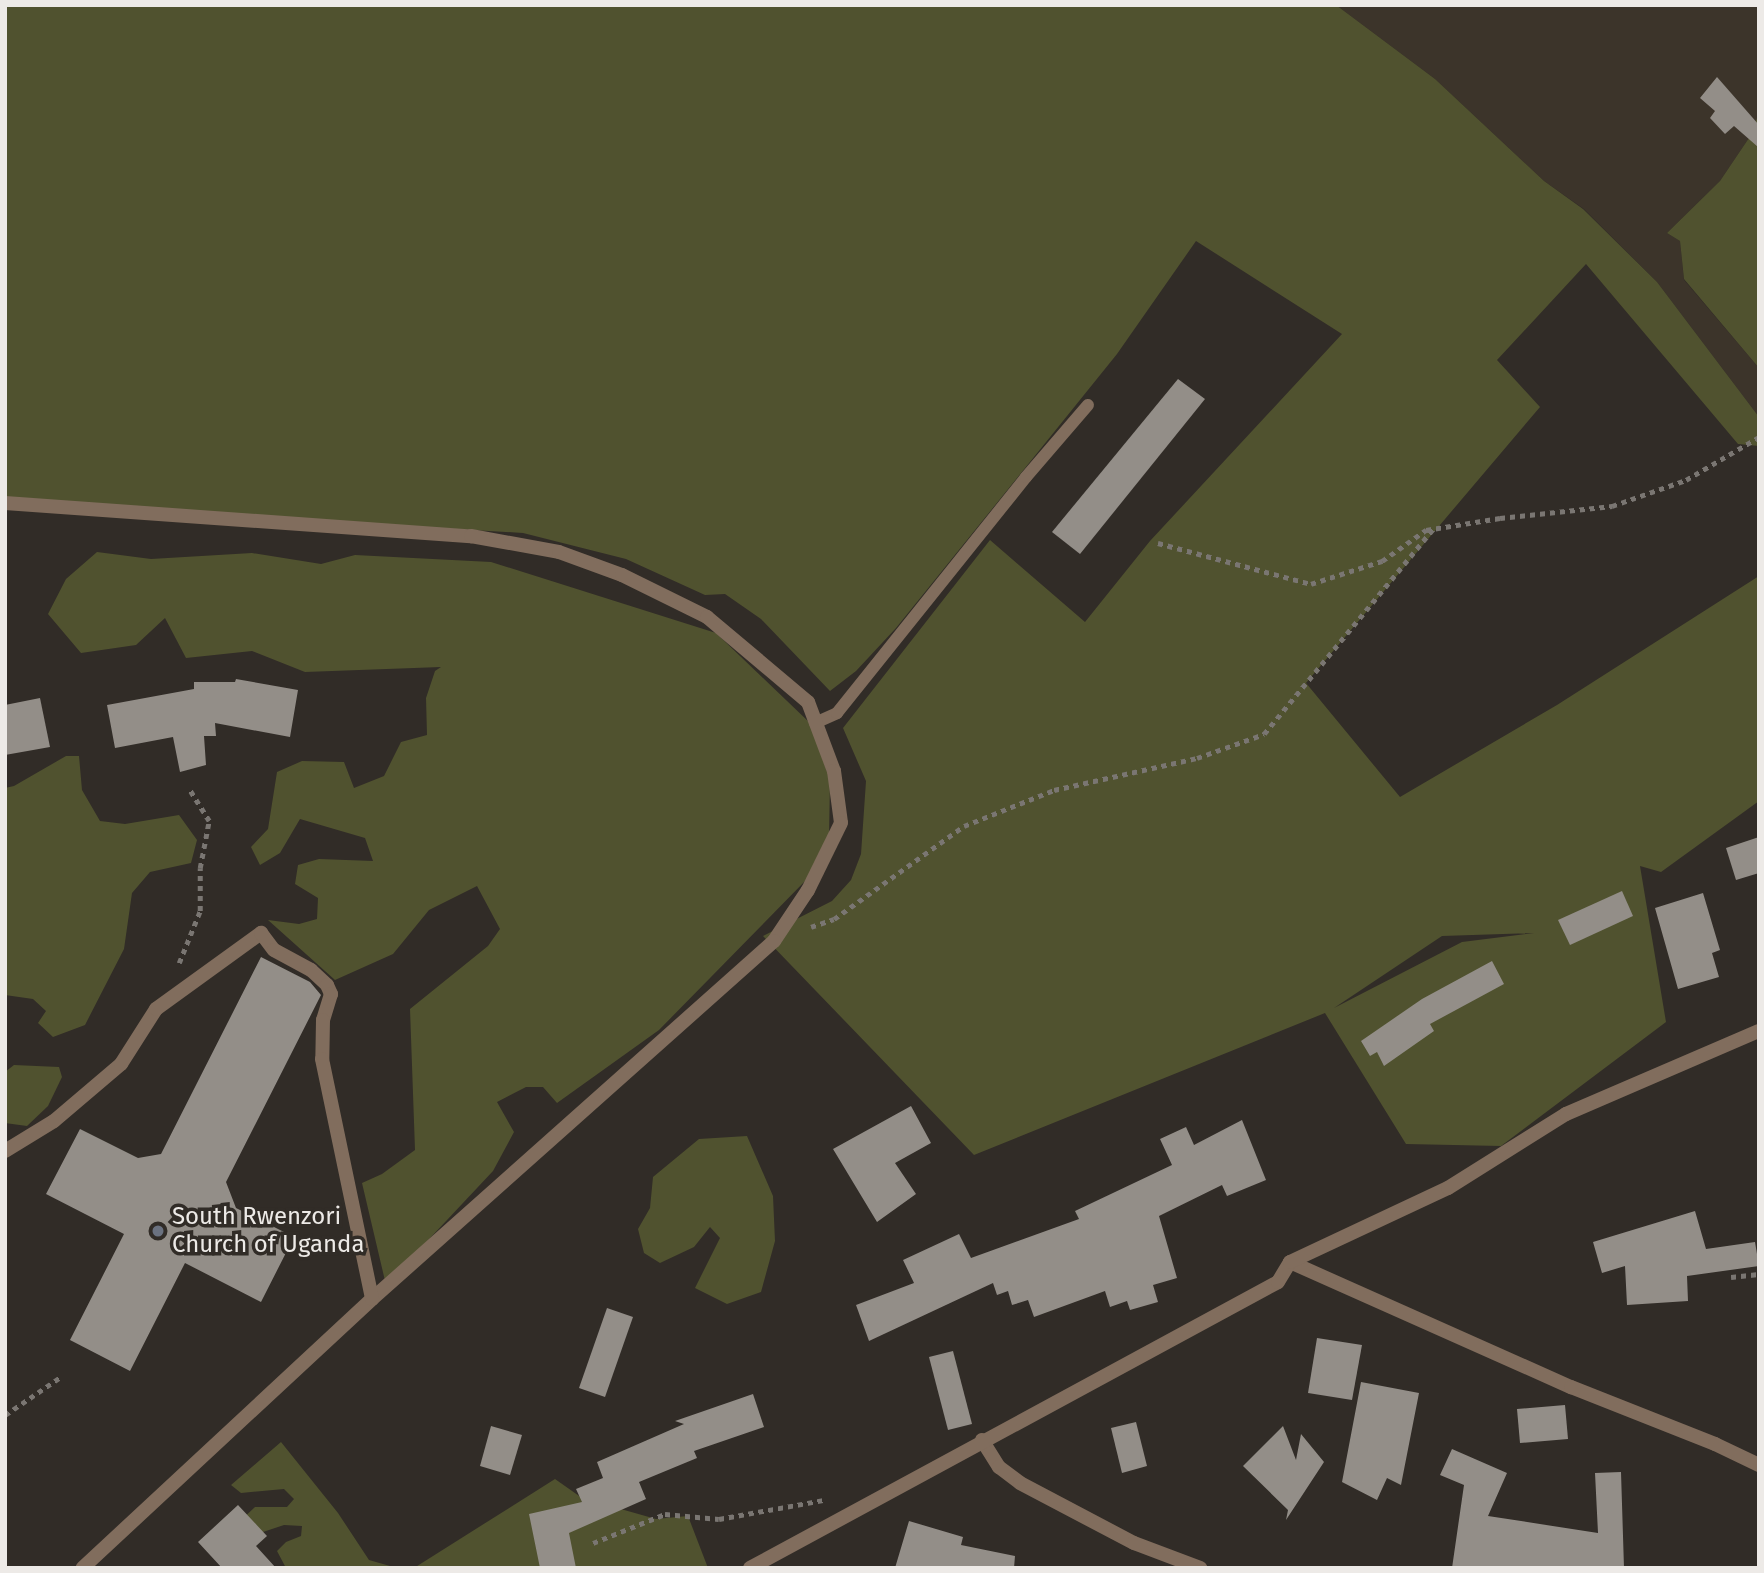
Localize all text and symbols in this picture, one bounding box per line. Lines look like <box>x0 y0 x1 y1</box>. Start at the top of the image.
place label: South Rwenzori Church of Uganda <box>172 1203 365 1259</box>
marker: South Rwenzori Church of Uganda <box>150 1223 166 1239</box>

